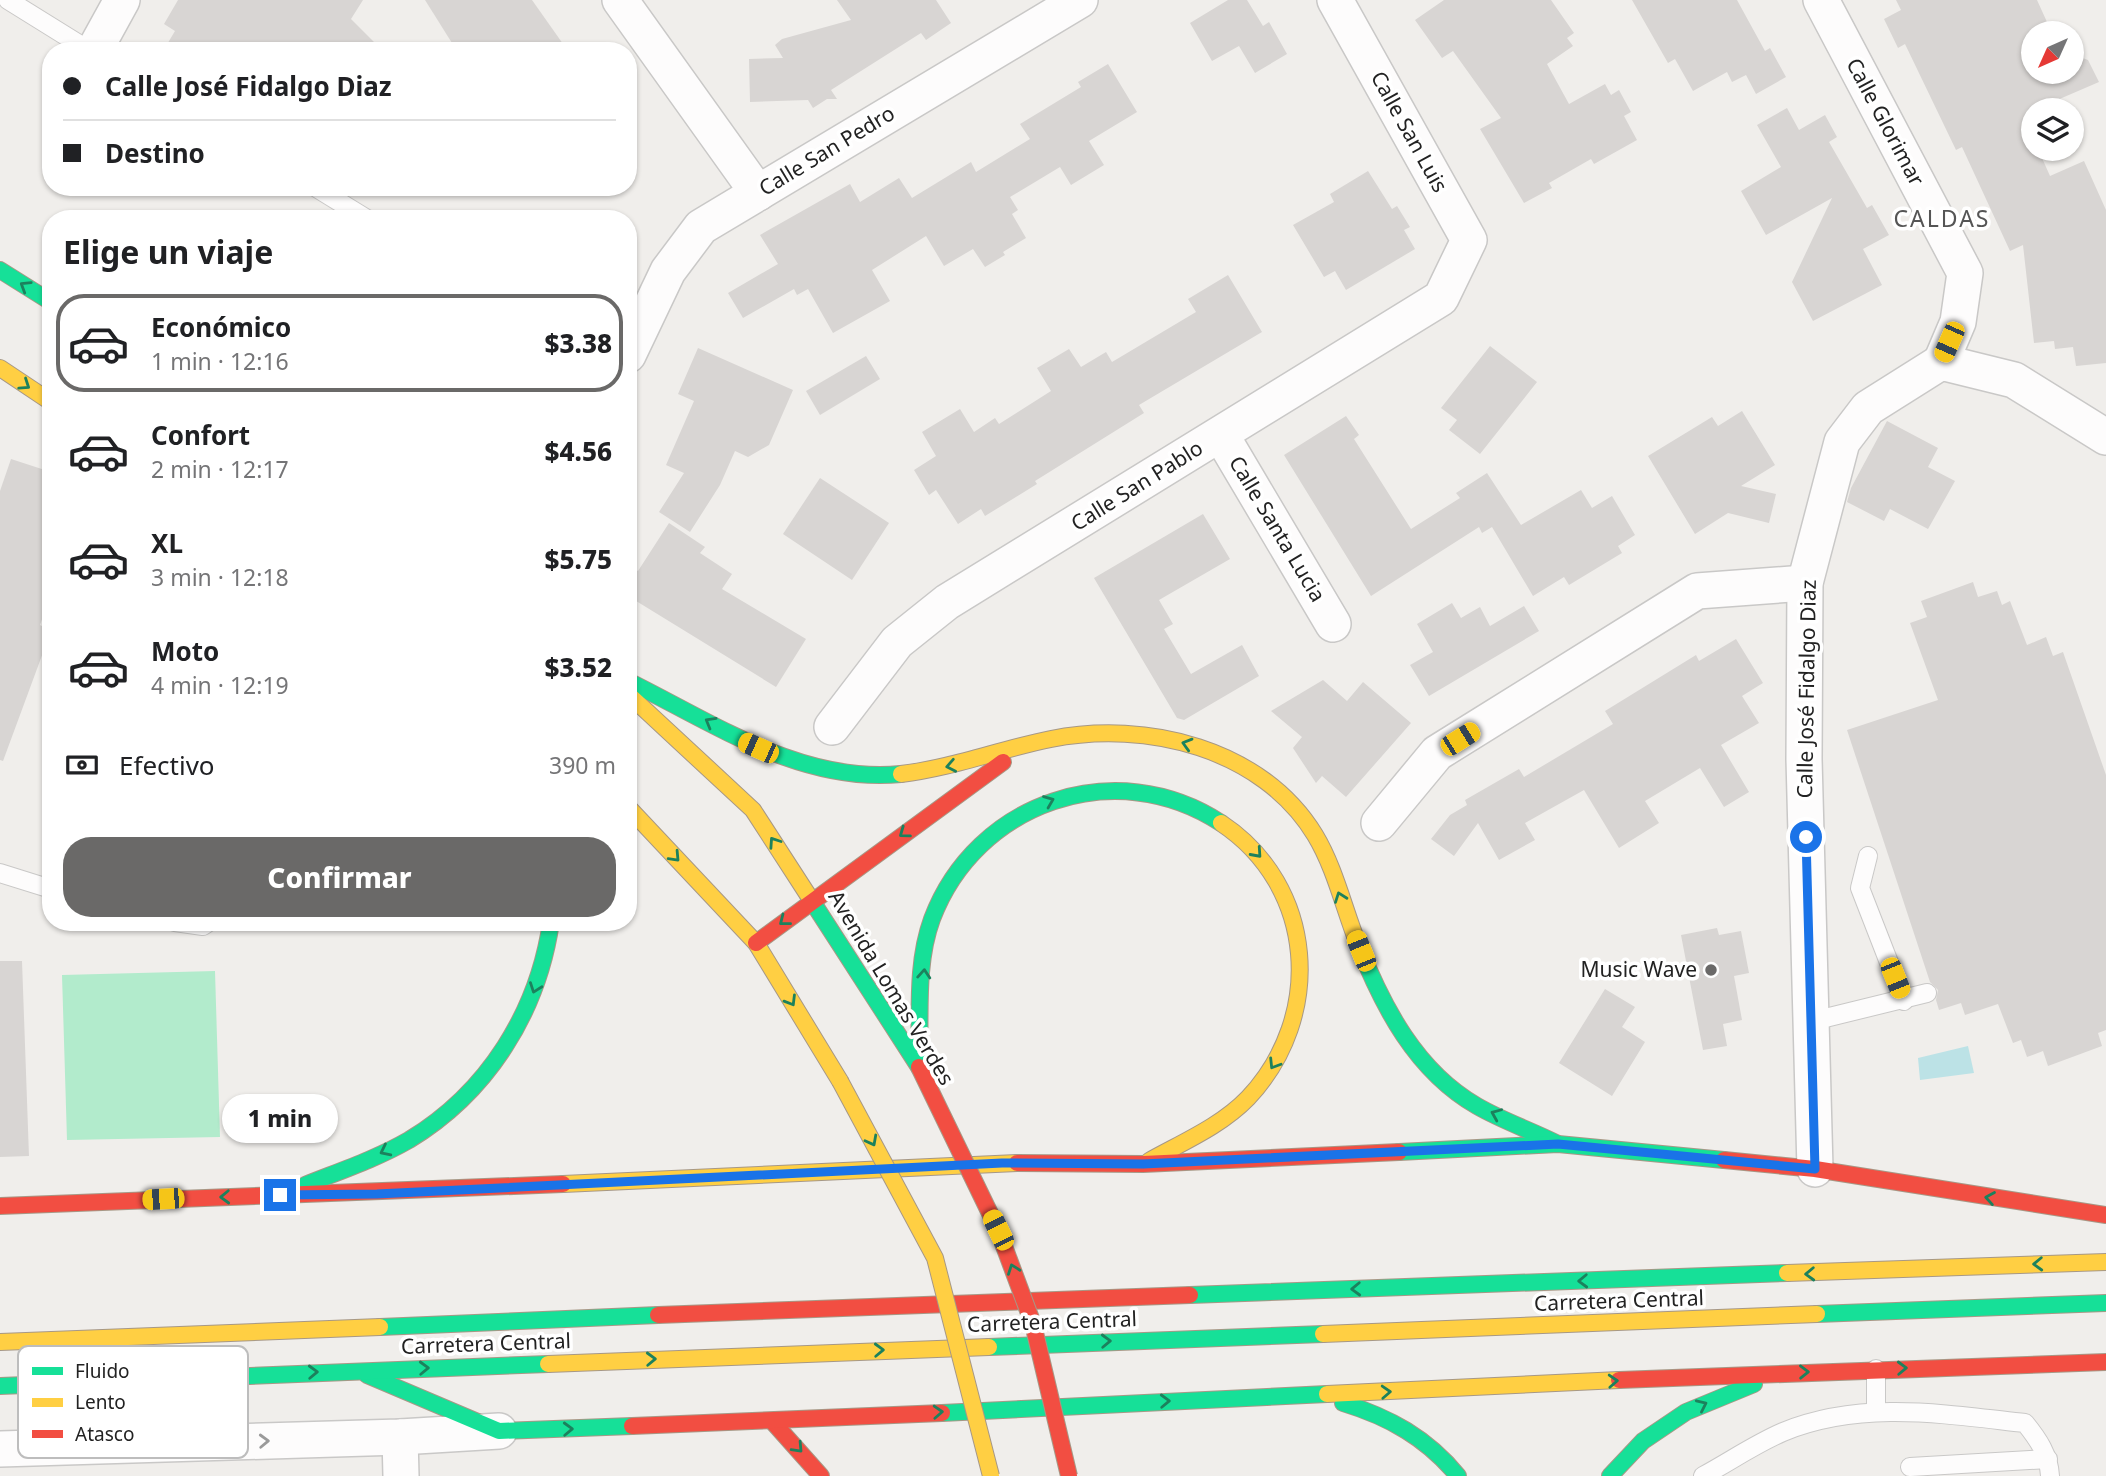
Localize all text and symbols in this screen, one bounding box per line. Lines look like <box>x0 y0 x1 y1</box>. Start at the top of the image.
north arrow <box>2021 21 2084 84</box>
map controls <box>2021 21 2084 161</box>
street label: Calle Glorimar <box>1840 53 1931 191</box>
street label: Calle San Luis <box>1365 66 1455 197</box>
text: Calle José Fidalgo Diaz <box>105 68 392 104</box>
button: layers <box>2021 98 2084 161</box>
street label: Calle San Pedro <box>754 99 899 202</box>
text: Destino <box>105 135 205 171</box>
district label: CALDAS <box>1894 202 1990 234</box>
text: Elige un viaje <box>63 230 273 273</box>
one-way arrow <box>20 281 33 294</box>
text: Económico <box>151 309 291 345</box>
icon: car <box>67 312 130 375</box>
car <box>1931 319 1968 365</box>
text: $3.38 <box>545 325 612 361</box>
text: 1 min · 12:16 <box>151 345 289 377</box>
one-way arrow <box>18 377 31 390</box>
text: Confort <box>151 417 250 453</box>
icon: car <box>67 420 130 483</box>
text: $4.56 <box>545 433 612 469</box>
street label: Calle San Pablo <box>1065 433 1208 537</box>
street label: Calle Santa Lucia <box>1223 450 1332 607</box>
text: 2 min · 12:17 <box>151 453 289 485</box>
text: XL <box>151 525 183 561</box>
icon: car <box>67 528 130 591</box>
text: $5.75 <box>545 541 612 577</box>
text: 3 min · 12:18 <box>151 561 289 593</box>
street label: Calle José Fidalgo Diaz <box>1790 579 1822 799</box>
text: Moto <box>151 633 219 669</box>
icon: car <box>67 636 130 699</box>
text: $3.52 <box>545 649 612 685</box>
text: 4 min · 12:19 <box>151 669 289 701</box>
one-way arrow <box>704 717 717 730</box>
car <box>1437 719 1484 759</box>
car <box>735 730 782 766</box>
one-way arrow <box>1181 738 1193 753</box>
icon: cash <box>63 746 101 784</box>
text: Efectivo <box>119 747 215 783</box>
text: 390 m <box>549 749 616 781</box>
one-way arrow <box>945 758 957 773</box>
one-way arrow <box>1043 795 1055 809</box>
route start <box>1790 821 1822 853</box>
one-way arrow <box>899 825 912 837</box>
button: Confirmar <box>63 837 616 917</box>
one-way arrow <box>770 837 782 850</box>
one-way arrow <box>1248 845 1261 858</box>
one-way arrow <box>667 849 680 862</box>
street label: Avenida Lomas Verdes <box>823 885 961 1090</box>
one-way arrow <box>1334 891 1348 903</box>
one-way arrow <box>780 912 792 925</box>
car <box>1344 928 1379 974</box>
place label: Music Wave <box>1581 955 1697 983</box>
car <box>1878 955 1913 1001</box>
marker: Music Wave <box>1703 962 1719 978</box>
one-way arrow <box>917 968 932 979</box>
one-way arrow <box>530 982 544 994</box>
one-way arrow <box>783 993 796 1006</box>
one-way arrow <box>1269 1056 1282 1069</box>
callout: 1 min <box>222 1094 338 1142</box>
text: 1 min <box>248 1102 312 1134</box>
one-way arrow <box>1491 1108 1504 1122</box>
one-way arrow <box>864 1134 877 1147</box>
one-way arrow <box>380 1143 392 1157</box>
route end <box>264 1179 296 1211</box>
car <box>142 1187 185 1211</box>
one-way arrow <box>219 1189 230 1204</box>
one-way arrow <box>1984 1191 1996 1206</box>
car <box>980 1207 1017 1253</box>
one-way arrow <box>2032 1257 2043 1272</box>
one-way arrow <box>1007 1263 1021 1275</box>
one-way arrow <box>1805 1266 1816 1281</box>
one-way arrow <box>1577 1274 1588 1289</box>
one-way arrow <box>1350 1281 1361 1297</box>
street label: Carretera Central <box>1534 1283 1704 1317</box>
street label: Carretera Central <box>967 1304 1137 1338</box>
street label: Carretera Central <box>401 1326 571 1360</box>
one-way arrow <box>1101 1334 1112 1349</box>
one-way arrow <box>873 1342 884 1357</box>
legend <box>18 1346 248 1458</box>
one-way arrow <box>646 1351 657 1366</box>
text: Fluido <box>75 1358 130 1384</box>
one-way arrow <box>419 1360 430 1375</box>
one-way arrow <box>1897 1361 1908 1376</box>
one-way arrow <box>1799 1364 1810 1379</box>
one-way arrow <box>308 1365 319 1380</box>
one-way arrow <box>1608 1373 1619 1388</box>
one-way arrow <box>1381 1385 1392 1400</box>
text: Lento <box>75 1389 126 1415</box>
one-way arrow <box>1160 1394 1171 1409</box>
one-way arrow <box>1695 1399 1707 1413</box>
one-way arrow <box>933 1405 944 1420</box>
text: Atasco <box>75 1421 134 1447</box>
one-way arrow <box>562 1421 573 1436</box>
one-way arrow <box>259 1434 270 1449</box>
one-way arrow <box>789 1440 802 1453</box>

